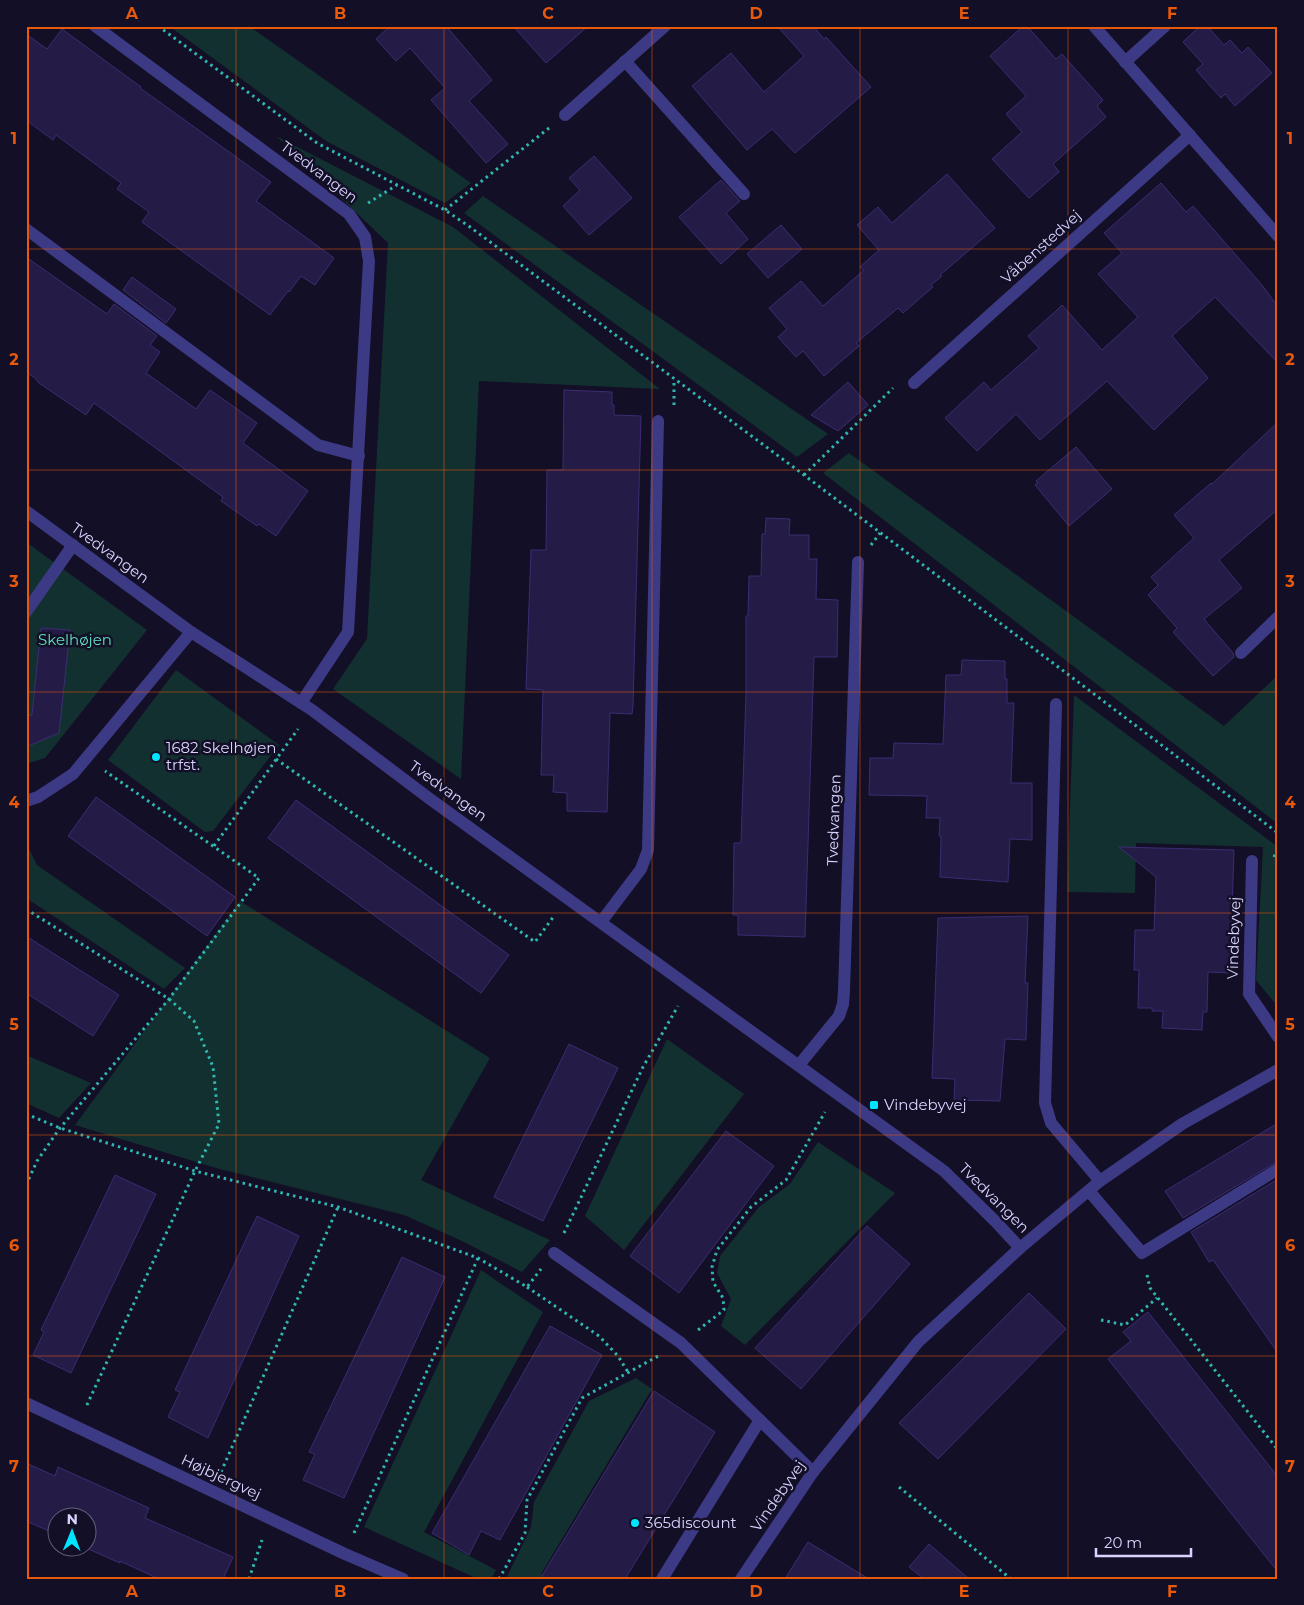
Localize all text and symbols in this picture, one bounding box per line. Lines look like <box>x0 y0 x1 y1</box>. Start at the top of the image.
text: A <box>125 4 139 23</box>
text: B <box>334 4 346 23</box>
text: C <box>542 4 554 23</box>
text: D <box>749 4 763 23</box>
text: E <box>959 4 969 23</box>
text: F <box>1167 4 1177 23</box>
text: 1 <box>11 129 17 148</box>
text: 1 <box>1287 129 1293 148</box>
street label: Tvedvangen <box>277 136 362 207</box>
street label: Våbenstedvej <box>997 206 1085 288</box>
text: 2 <box>9 350 19 369</box>
text: 2 <box>1285 350 1295 369</box>
street label: Tvedvangen <box>68 518 153 587</box>
text: 3 <box>8 572 19 591</box>
text: 3 <box>1284 572 1295 591</box>
park label: Skelhøjen <box>38 630 112 649</box>
place label: 1682 Skelhøjen trfst. <box>166 738 276 774</box>
marker: 1682 Skelhøjen trfst. <box>150 751 162 763</box>
street label: Tvedvangen <box>406 756 491 825</box>
street label: Tvedvangen <box>822 774 845 866</box>
text: 4 <box>8 793 20 812</box>
text: 4 <box>1284 793 1296 812</box>
street label: Vindebyvej <box>1223 896 1244 980</box>
text: 5 <box>9 1015 19 1034</box>
text: 5 <box>1285 1015 1295 1034</box>
place label: Vindebyvej <box>884 1095 967 1114</box>
marker: Vindebyvej <box>868 1099 880 1111</box>
street label: Tvedvangen <box>955 1159 1033 1237</box>
text: 6 <box>9 1236 19 1255</box>
text: 6 <box>1285 1236 1295 1255</box>
street label: Højbjergvej <box>178 1450 264 1503</box>
street label: Vindebyvej <box>746 1456 809 1535</box>
text: 7 <box>9 1457 19 1476</box>
text: 7 <box>1285 1457 1295 1476</box>
north arrow <box>48 1508 98 1558</box>
text: N <box>66 1510 78 1528</box>
place label: 365discount <box>645 1513 737 1532</box>
marker: 365discount <box>629 1517 641 1529</box>
scale bar <box>1096 1525 1192 1557</box>
text: 20 m <box>1104 1533 1142 1552</box>
text: A <box>125 1582 139 1601</box>
text: B <box>334 1582 346 1601</box>
text: C <box>542 1582 554 1601</box>
text: D <box>749 1582 763 1601</box>
text: E <box>959 1582 969 1601</box>
text: F <box>1167 1582 1177 1601</box>

